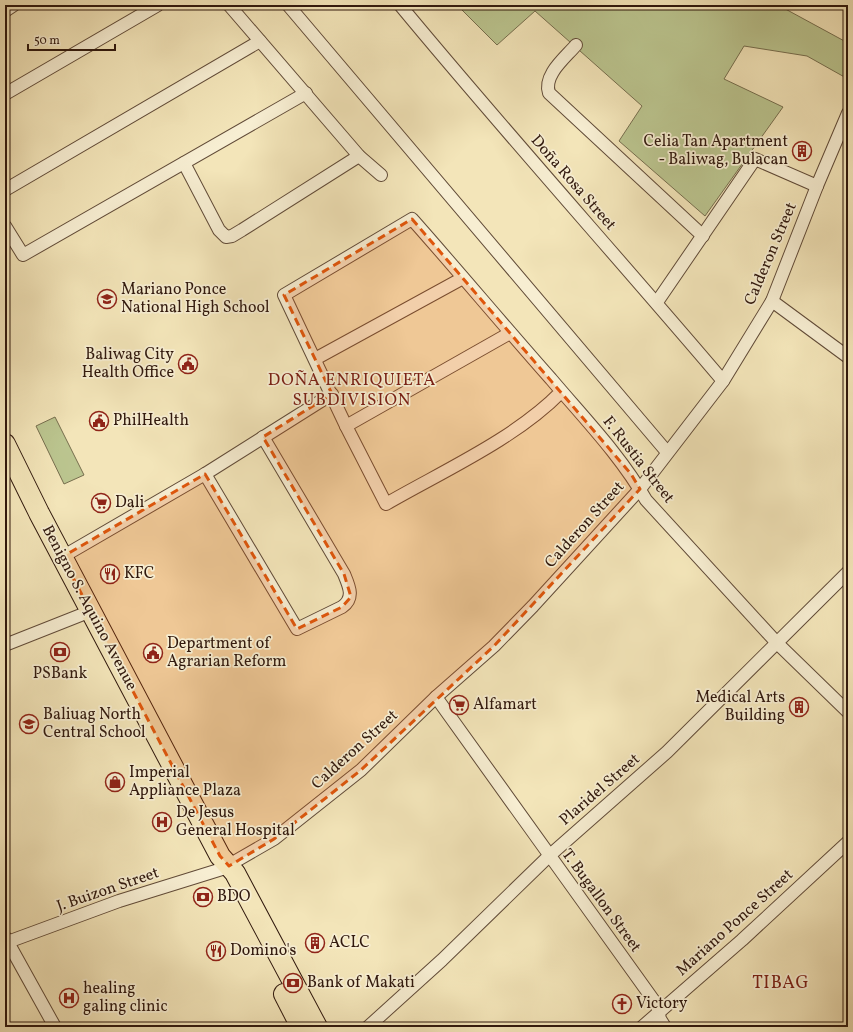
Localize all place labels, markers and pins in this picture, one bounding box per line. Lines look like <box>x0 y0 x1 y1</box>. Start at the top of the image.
place label: Celia Tan Apartment - Baliwag, Bulacan <box>644 131 788 171</box>
building icon: Celia Tan Apartment - Baliwag, Bulacan <box>791 140 813 162</box>
place label: Mariano Ponce National High School <box>121 279 270 319</box>
school or university icon: Mariano Ponce National High School <box>96 288 118 310</box>
place label: Baliwag City Health Office <box>82 344 174 384</box>
public building icon: Baliwag City Health Office <box>177 353 199 375</box>
public building icon: PhilHealth <box>88 410 110 432</box>
place label: PhilHealth <box>113 410 189 432</box>
supermarket icon: Dali <box>90 492 112 514</box>
place label: Dali <box>115 492 144 514</box>
restaurant icon: KFC <box>99 563 121 585</box>
place label: KFC <box>124 563 154 585</box>
place label: Department of Agrarian Reform <box>167 633 286 673</box>
bank icon: PSBank <box>49 641 71 663</box>
public building icon: Department of Agrarian Reform <box>142 642 164 664</box>
place label: PSBank <box>33 663 87 685</box>
place label: Medical Arts Building <box>695 687 785 727</box>
supermarket icon: Alfamart <box>448 694 470 716</box>
place label: Alfamart <box>473 694 537 716</box>
building icon: Medical Arts Building <box>788 696 810 718</box>
place label: Baliuag North Central School <box>43 704 146 744</box>
school or university icon: Baliuag North Central School <box>18 713 40 735</box>
place label: Imperial Appliance Plaza <box>129 762 241 802</box>
shop icon: Imperial Appliance Plaza <box>104 771 126 793</box>
place label: De Jesus General Hospital <box>176 802 295 842</box>
hospital icon: De Jesus General Hospital <box>151 811 173 833</box>
bank icon: BDO <box>192 886 214 908</box>
place label: BDO <box>217 886 251 908</box>
building icon: ACLC <box>304 932 326 954</box>
place label: ACLC <box>329 932 370 954</box>
restaurant icon: Domino's <box>205 940 227 962</box>
place label: Domino's <box>230 940 297 962</box>
bank icon: Bank of Makati <box>282 972 304 994</box>
place label: Bank of Makati <box>307 972 415 994</box>
place label: healing galing clinic <box>83 978 168 1018</box>
hospital icon: healing galing clinic <box>58 987 80 1009</box>
church icon: Victory <box>611 993 633 1015</box>
place label: Victory <box>636 993 688 1015</box>

